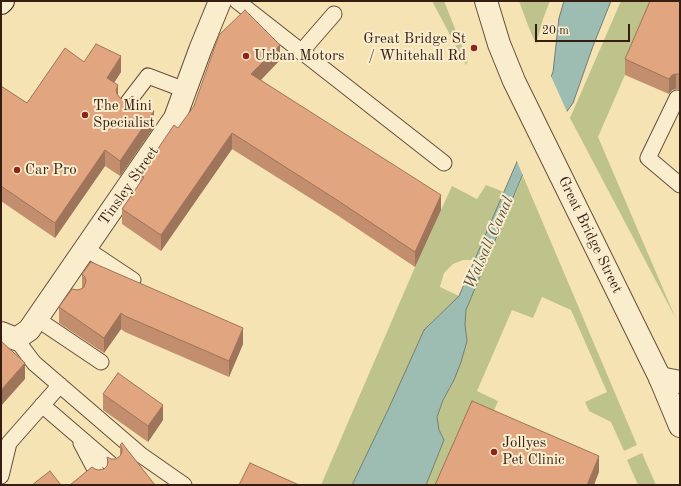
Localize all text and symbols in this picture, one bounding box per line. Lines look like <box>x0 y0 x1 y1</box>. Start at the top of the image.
scale bar <box>537 16 632 42</box>
text: 20 m <box>542 25 569 37</box>
place label: Great Bridge St / Whitehall Rd <box>363 30 466 65</box>
marker: Great Bridge St / Whitehall Rd <box>469 43 479 53</box>
place label: Urban Motors <box>254 47 345 65</box>
marker: Urban Motors <box>241 51 251 61</box>
place label: The Mini Specialist <box>93 97 155 132</box>
marker: The Mini Specialist <box>80 110 90 120</box>
street label: Tinsley Street <box>95 143 163 229</box>
place label: Car Pro <box>25 161 77 179</box>
marker: Car Pro <box>12 165 22 175</box>
street label: Great Bridge Street <box>554 174 626 296</box>
water label: Walsall Canal <box>460 193 518 293</box>
place label: Jollyes Pet Clinic <box>502 434 565 469</box>
marker: Jollyes Pet Clinic <box>489 447 499 457</box>

